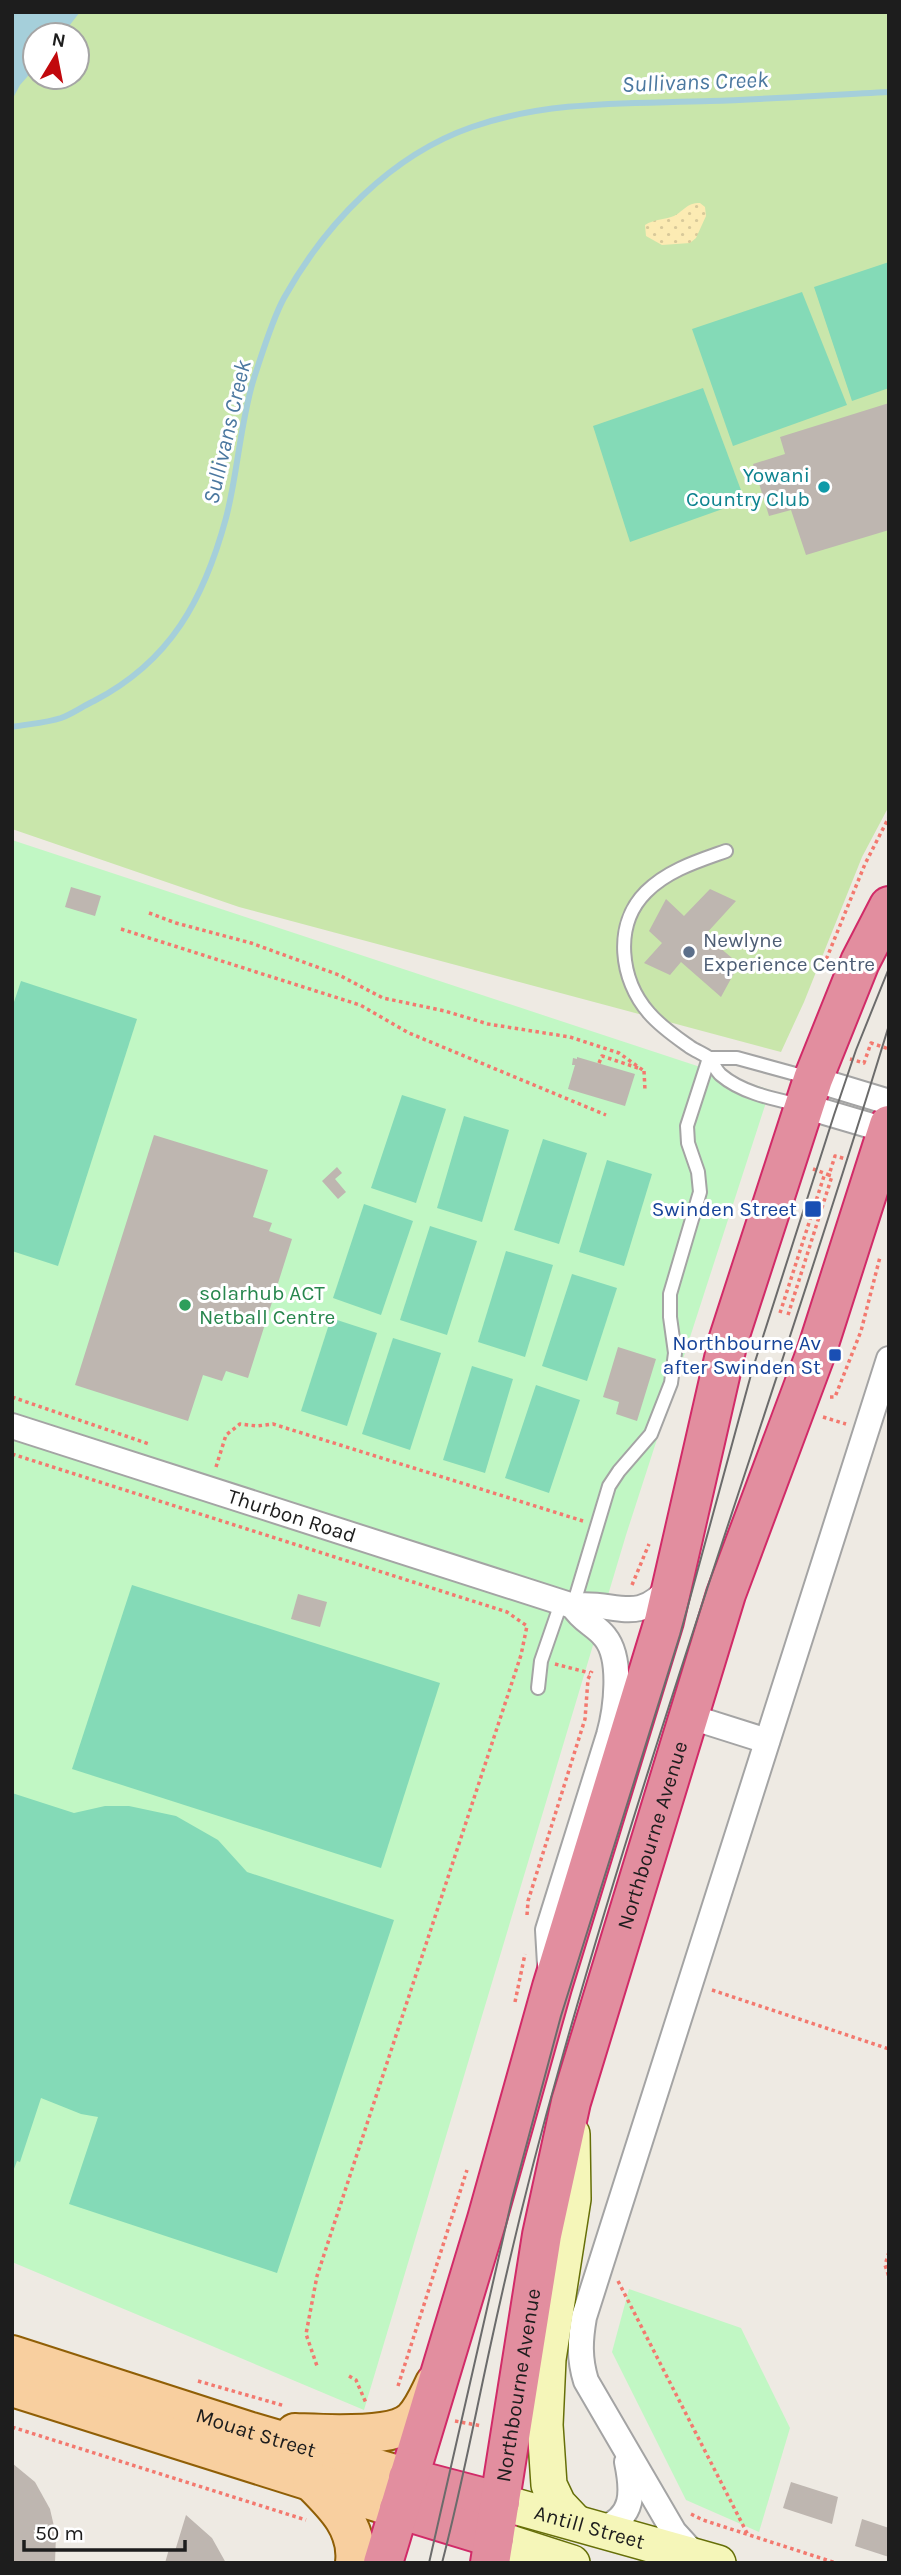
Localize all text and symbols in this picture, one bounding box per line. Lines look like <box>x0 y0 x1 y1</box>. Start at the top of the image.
north arrow <box>21 21 91 91</box>
text: N <box>50 28 67 52</box>
water label: Sullivans Creek <box>621 66 769 98</box>
water label: Sullivans Creek <box>197 357 257 507</box>
place label: Yowani Country Club <box>686 463 810 511</box>
marker: Yowani Country Club <box>816 479 832 495</box>
place label: Newlyne Experience Centre <box>703 928 875 976</box>
marker: Newlyne Experience Centre <box>681 944 697 960</box>
place label: Swinden Street <box>652 1197 797 1221</box>
marker: Swinden Street <box>803 1199 823 1219</box>
place label: solarhub ACT Netball Centre <box>199 1281 335 1329</box>
marker: solarhub ACT Netball Centre <box>177 1297 193 1313</box>
place label: Northbourne Av after Swinden St <box>663 1331 821 1379</box>
marker: Northbourne Av after Swinden St <box>827 1347 843 1363</box>
street label: Thurbon Road <box>225 1484 359 1548</box>
street label: Northbourne Avenue <box>612 1738 692 1933</box>
street label: Northbourne Avenue <box>491 2287 545 2484</box>
street label: Mouat Street <box>193 2403 319 2462</box>
street label: Antill Street <box>532 2500 647 2554</box>
scale bar <box>24 2508 186 2552</box>
text: 50 m <box>35 2521 84 2545</box>

